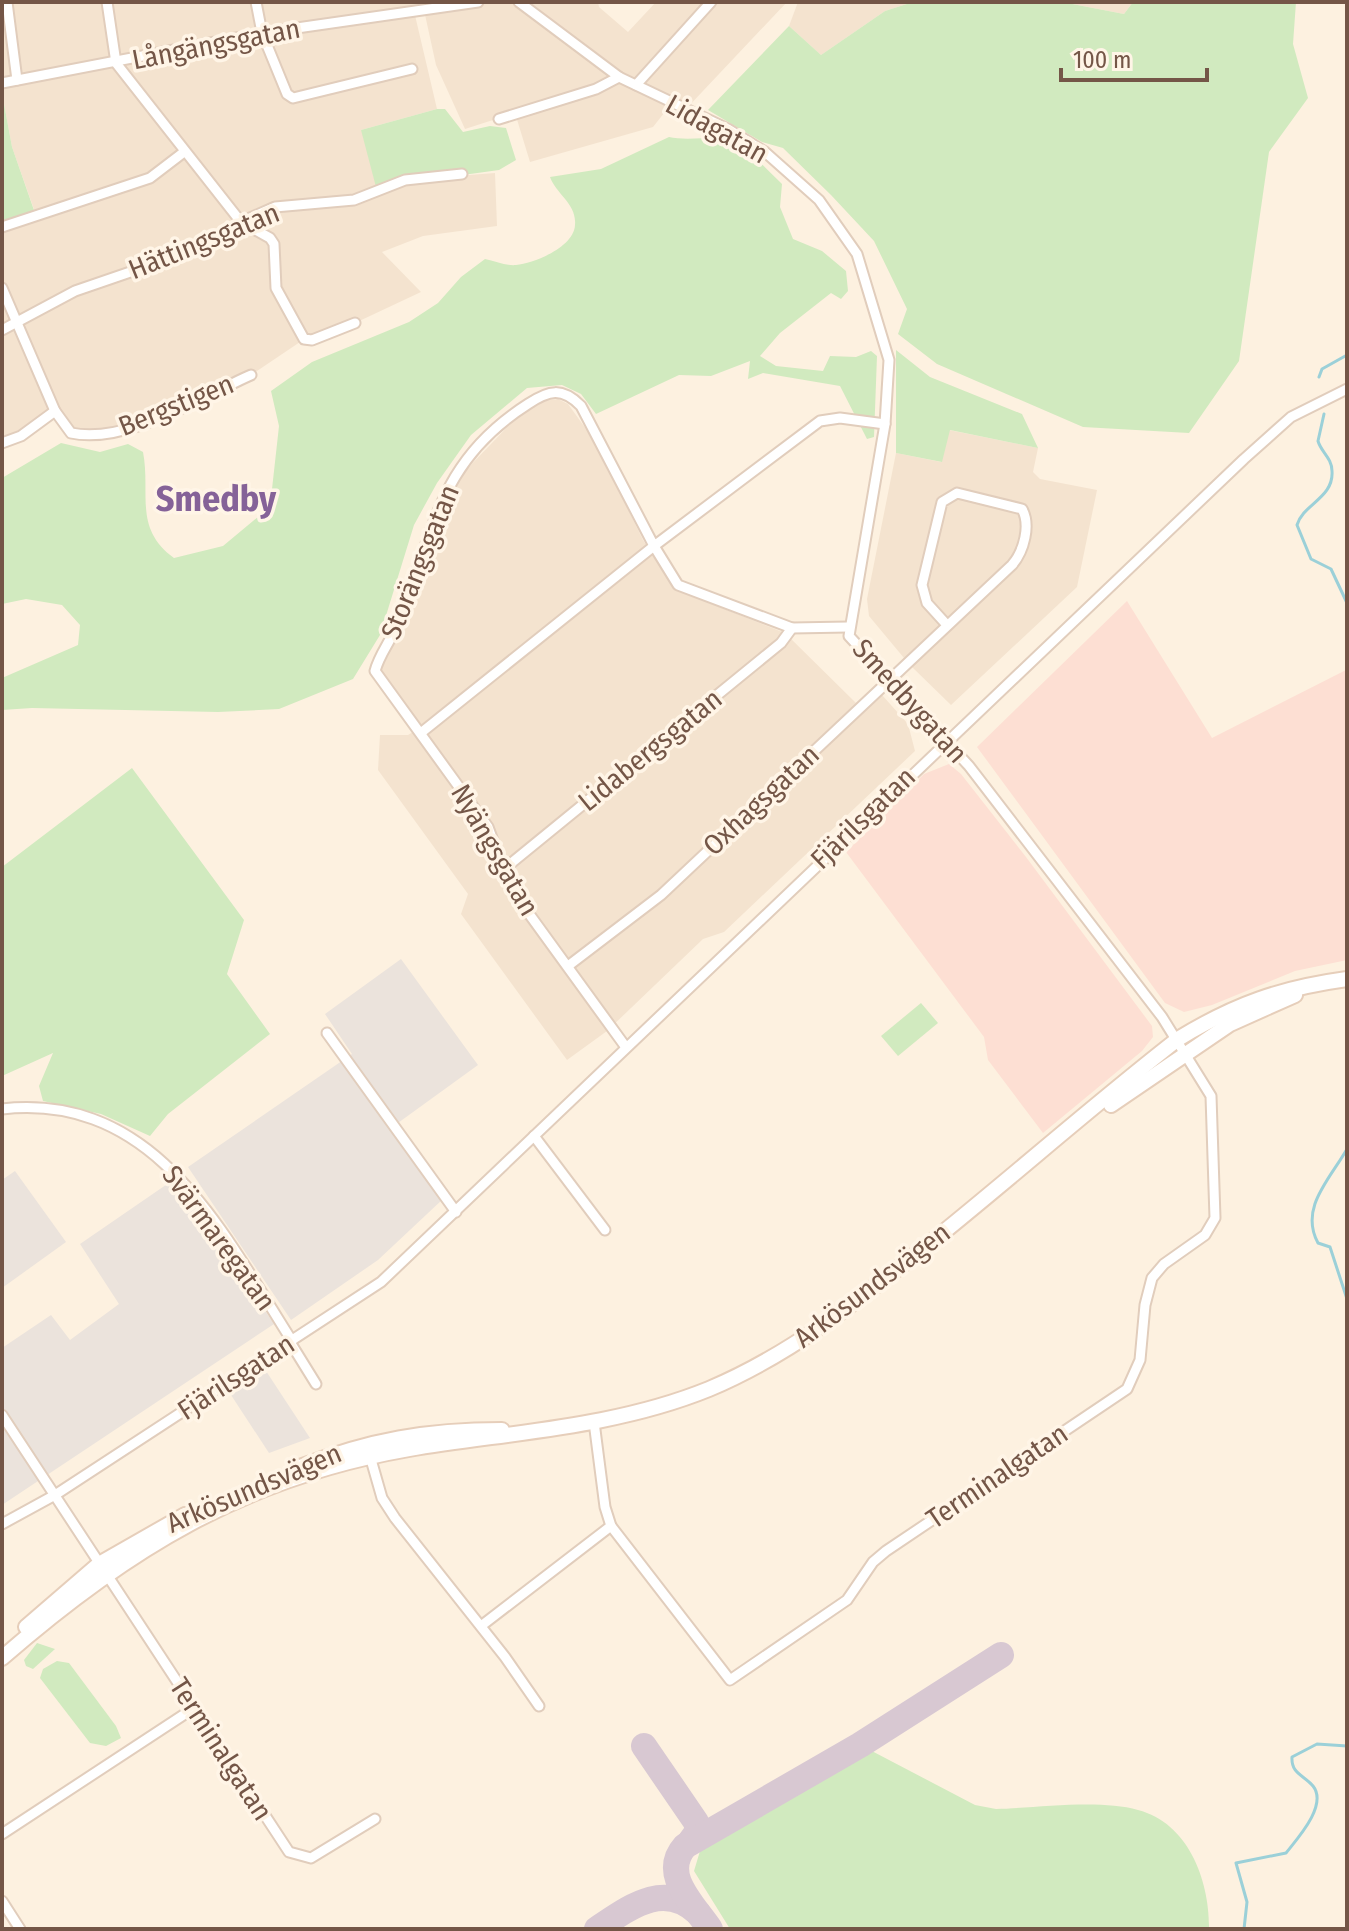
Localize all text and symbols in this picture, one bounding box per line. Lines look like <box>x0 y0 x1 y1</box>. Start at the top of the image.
street label: Långängsgatan <box>129 12 303 76</box>
scale bar <box>1061 32 1207 82</box>
text: 100 m <box>1073 46 1131 74</box>
street label: Lidagatan <box>660 87 774 171</box>
street label: Hättingsgatan <box>124 196 284 286</box>
street label: Bergstigen <box>114 367 238 443</box>
district label: Smedby <box>156 477 277 521</box>
street label: Storängsgatan <box>374 480 466 644</box>
street label: Smedbygatan <box>846 632 974 770</box>
street label: Lidabergsgatan <box>572 682 728 818</box>
street label: Oxhagsgatan <box>696 738 826 862</box>
street label: Fjärilsgatan <box>804 760 922 876</box>
street label: Nyängsgatan <box>444 778 546 922</box>
street label: Svärmaregatan <box>155 1159 283 1317</box>
street label: Arkösundsvägen <box>787 1216 957 1354</box>
street label: Fjärilsgatan <box>172 1327 300 1427</box>
street label: Terminalgatan <box>920 1417 1074 1535</box>
street label: Arkösundsvägen <box>162 1436 346 1540</box>
street label: Terminalgatan <box>163 1672 279 1826</box>

